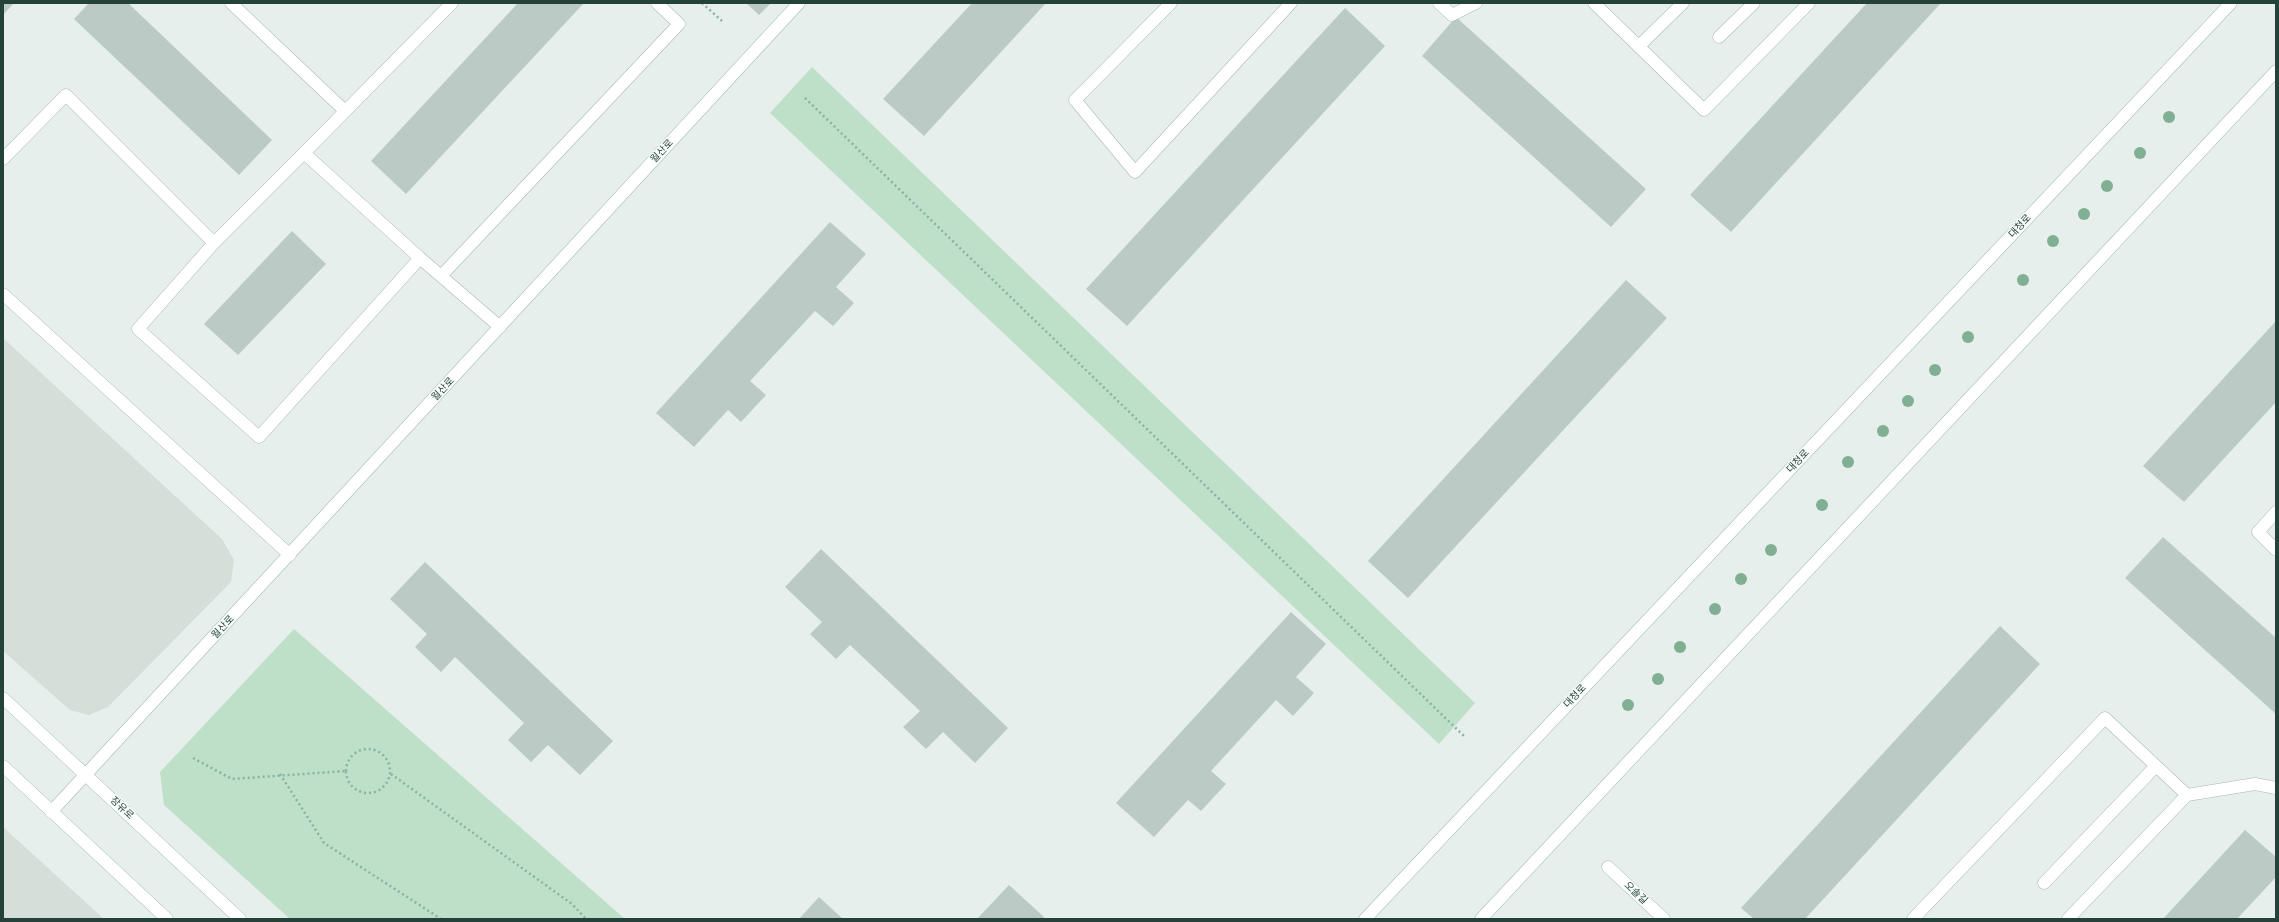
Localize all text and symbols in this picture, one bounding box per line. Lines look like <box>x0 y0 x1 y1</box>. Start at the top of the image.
street label: 월산로 <box>648 137 676 165</box>
street label: 대청로 <box>2006 212 2034 240</box>
street label: 월산로 <box>429 375 457 403</box>
street label: 대청로 <box>1784 447 1812 475</box>
street label: 월산로 <box>209 613 237 641</box>
street label: 대청로 <box>1561 682 1589 710</box>
street label: 장유로 <box>108 794 136 822</box>
street label: 오솔길 <box>1622 879 1650 907</box>

